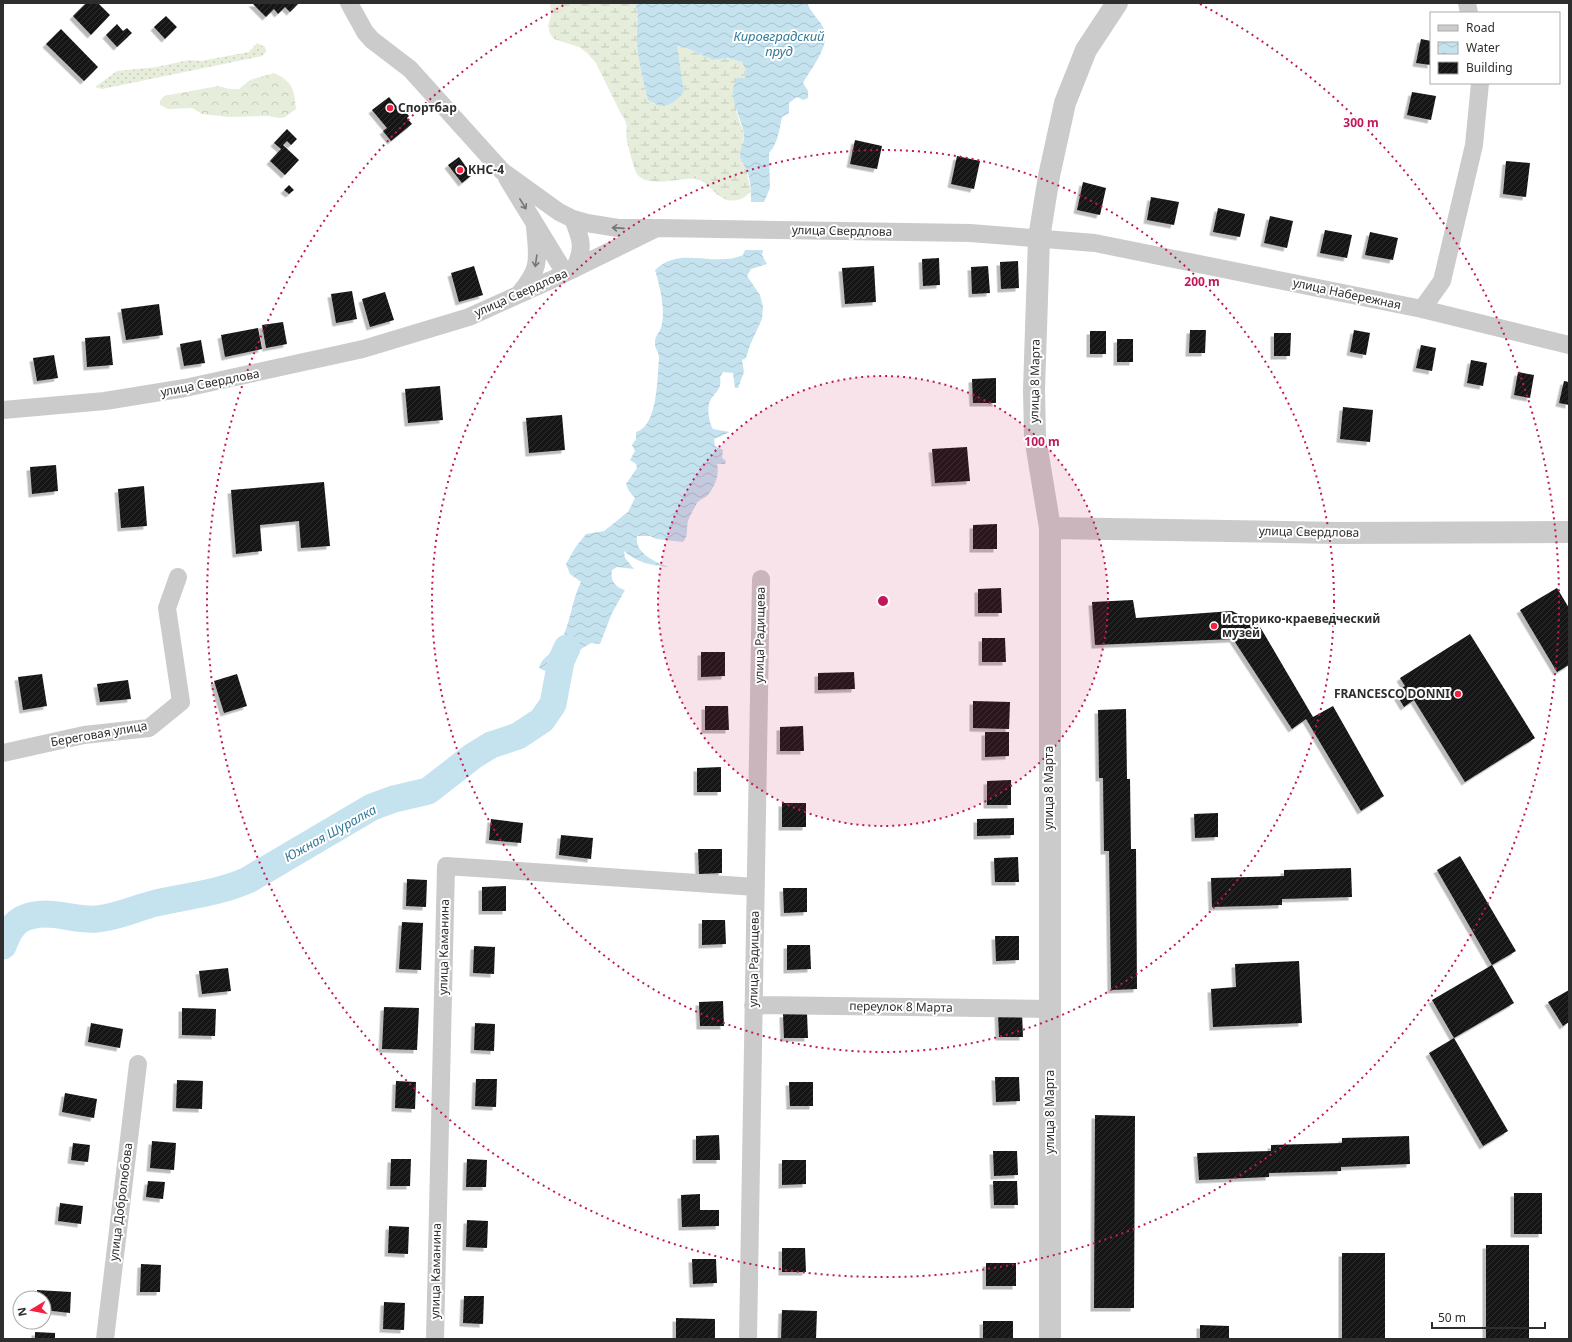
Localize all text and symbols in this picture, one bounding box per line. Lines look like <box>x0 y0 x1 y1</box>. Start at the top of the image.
legend <box>1430 12 1560 84</box>
text: Road <box>1466 19 1495 36</box>
water label: Кировградский пруд <box>733 27 825 60</box>
text: Water <box>1466 39 1500 56</box>
text: Building <box>1466 59 1513 76</box>
place label: Спортбар <box>398 99 457 116</box>
marker: Спортбар <box>385 103 395 113</box>
text: 300 m <box>1343 114 1379 131</box>
place label: КНС-4 <box>468 161 504 178</box>
marker: КНС-4 <box>455 165 465 175</box>
one-way arrow <box>519 198 527 210</box>
street label: улица Свердлова <box>792 221 892 240</box>
one-way arrow <box>612 224 625 231</box>
one-way arrow <box>532 254 540 267</box>
street label: улица Свердлова <box>471 264 570 321</box>
text: 200 m <box>1184 273 1220 290</box>
street label: улица Набережная <box>1291 274 1403 313</box>
street label: улица 8 Марта <box>1025 339 1044 423</box>
street label: улица Свердлова <box>159 365 261 400</box>
text: 100 m <box>1024 433 1060 450</box>
street label: улица Свердлова <box>1259 522 1359 541</box>
street label: улица Радищева <box>750 587 769 683</box>
centre of rings <box>876 594 890 608</box>
place label: Историко-краеведческий музей <box>1222 610 1380 641</box>
marker: Историко-краеведческий музей <box>1209 621 1219 631</box>
place label: FRANCESCO DONNI <box>1334 685 1450 702</box>
marker: FRANCESCO DONNI <box>1453 689 1463 699</box>
street label: Береговая улица <box>49 717 148 750</box>
street label: улица 8 Марта <box>1040 746 1057 830</box>
water label: Южная Шуралка <box>281 800 380 866</box>
street label: улица Каманина <box>434 899 453 995</box>
street label: улица Радищева <box>744 911 763 1007</box>
street label: переулок 8 Марта <box>849 997 953 1016</box>
street label: улица 8 Марта <box>1041 1070 1058 1154</box>
street label: улица Добролюбова <box>105 1142 136 1262</box>
street label: улица Каманина <box>426 1223 445 1319</box>
north arrow <box>12 1290 52 1330</box>
scale bar <box>1432 1304 1545 1330</box>
text: N <box>13 1306 30 1318</box>
text: 50 m <box>1438 1309 1466 1326</box>

